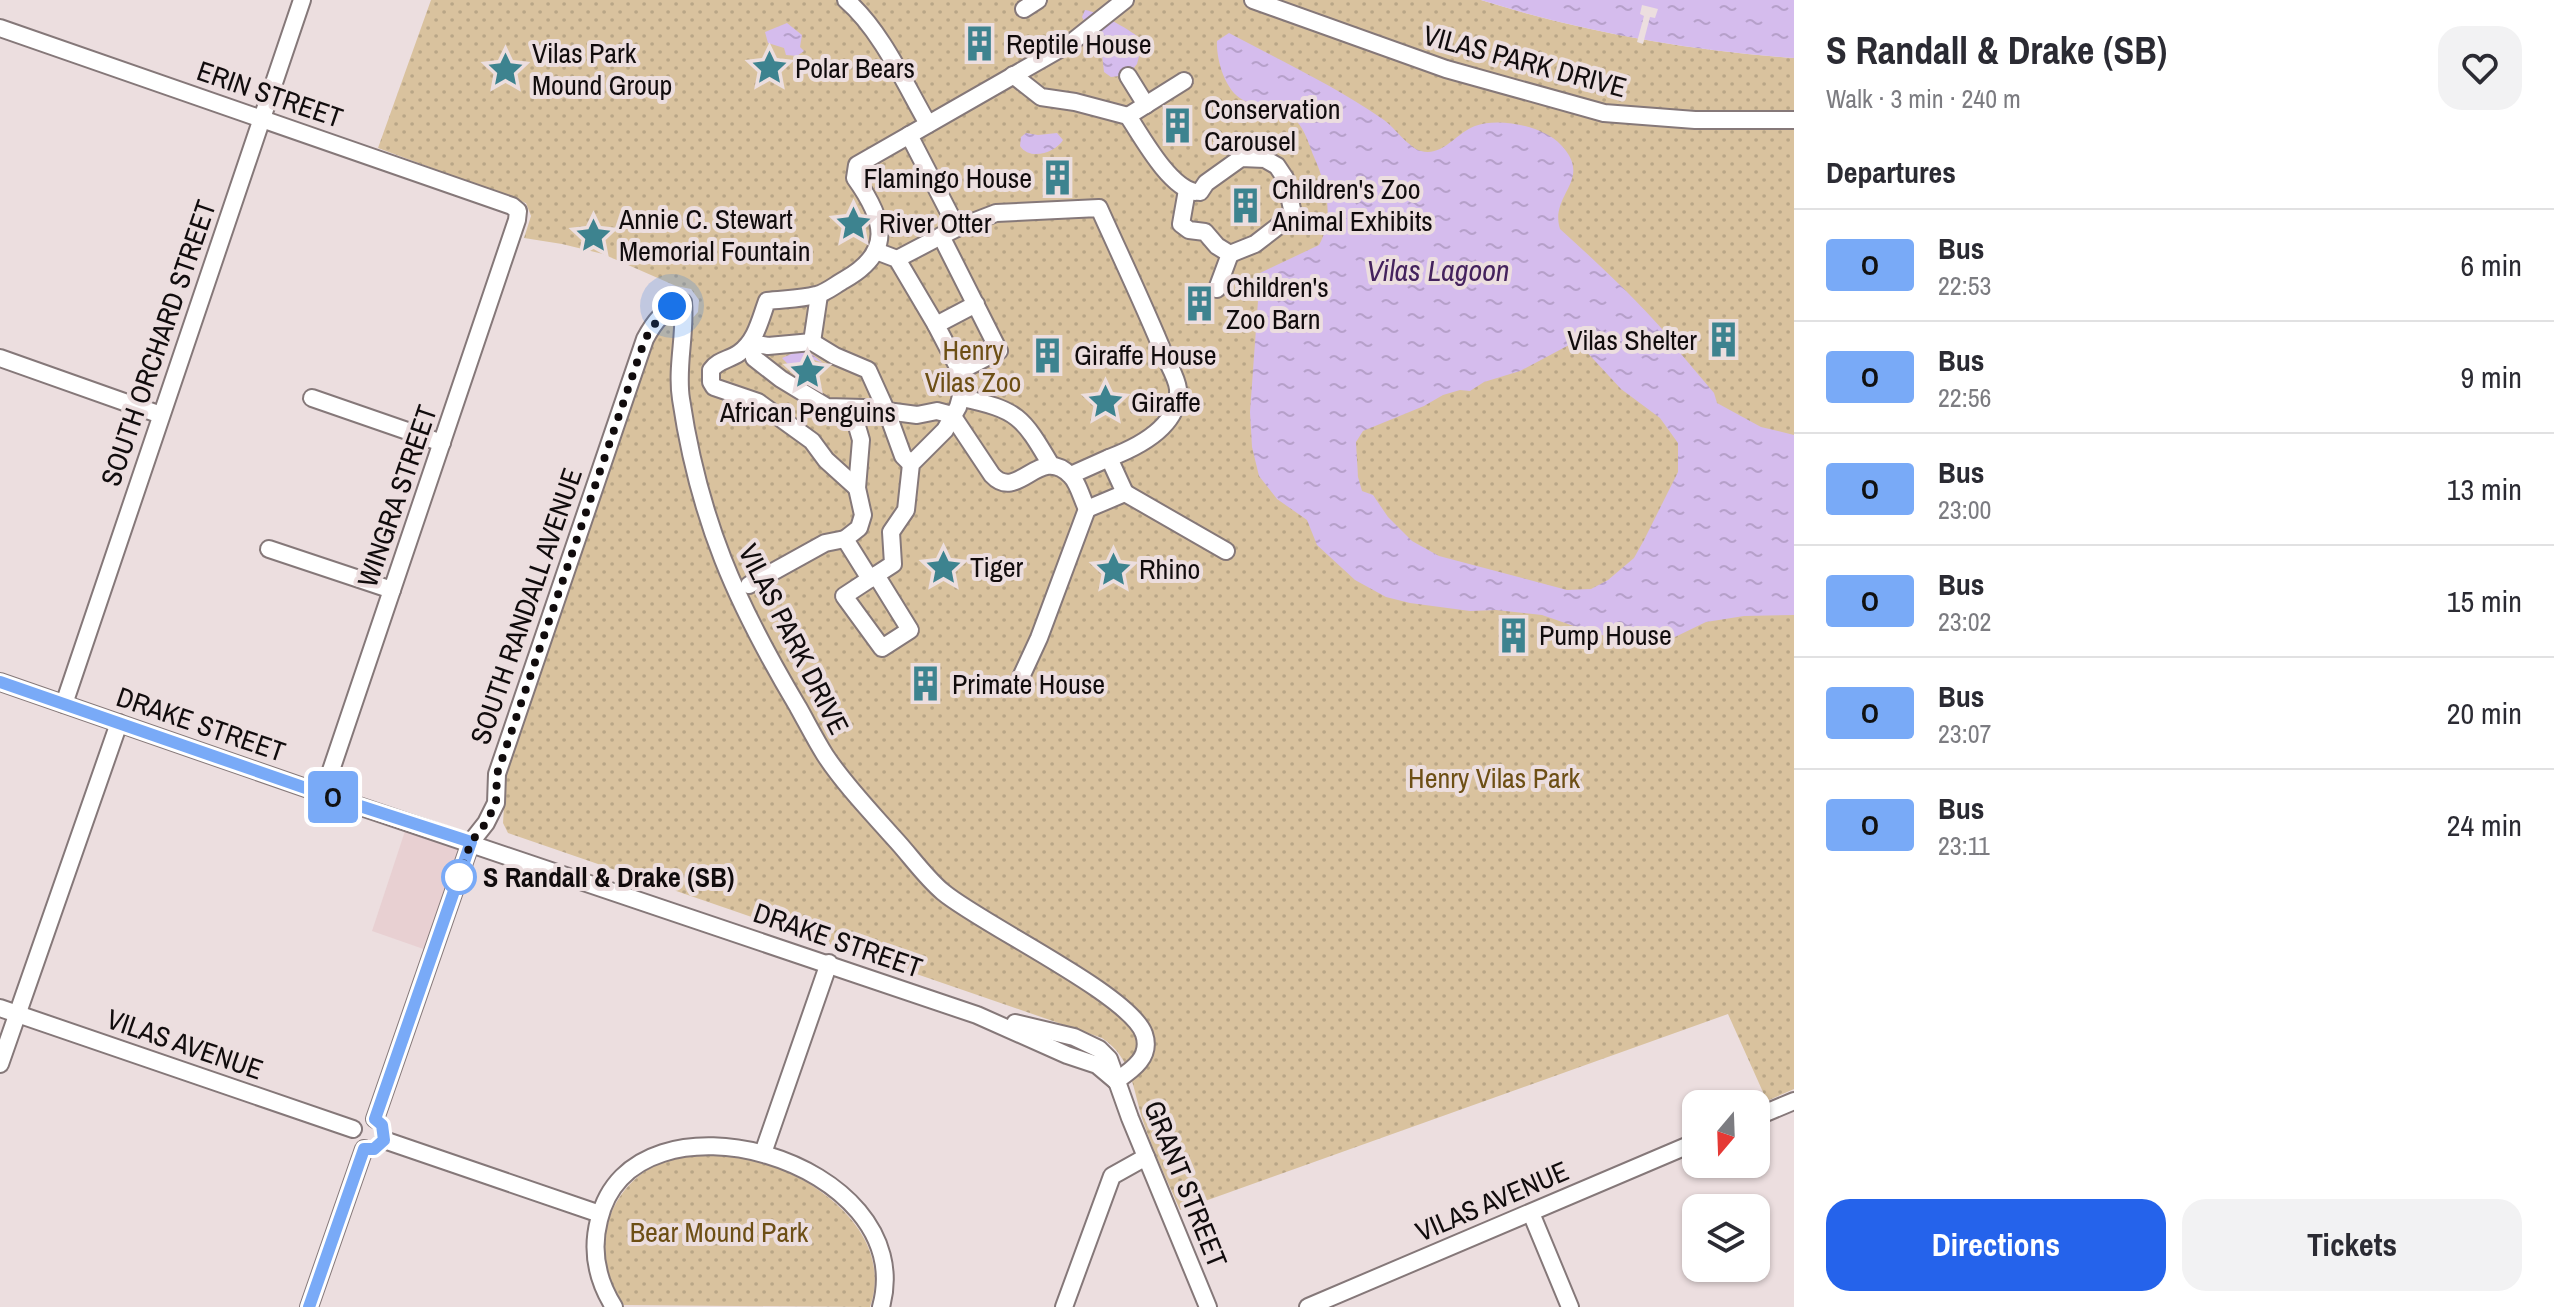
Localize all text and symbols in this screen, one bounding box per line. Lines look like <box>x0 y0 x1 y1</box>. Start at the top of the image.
street label: VILAS PARK DRIVE <box>1419 16 1631 106</box>
building icon: Reptile House <box>961 25 999 63</box>
place label: Reptile House <box>1006 25 1152 63</box>
text: S Randall & Drake (SB) <box>1826 25 2167 76</box>
button: heart <box>2438 26 2522 110</box>
place label: Vilas Park Mound Group <box>532 34 672 104</box>
place icon: Polar Bears <box>750 49 788 87</box>
place label: Polar Bears <box>795 49 915 87</box>
place icon: Vilas Park Mound Group <box>487 50 525 88</box>
street label: ERIN STREET <box>192 51 348 137</box>
text: Walk · 3 min · 240 m <box>1826 81 2021 116</box>
place label: Conservation Carousel <box>1204 90 1341 160</box>
building icon: Conservation Carousel <box>1159 106 1197 144</box>
text: Departures <box>1826 152 1956 192</box>
place label: Flamingo House <box>864 159 1032 197</box>
building icon: Flamingo House <box>1039 159 1077 197</box>
place label: Children's Zoo Animal Exhibits <box>1271 170 1433 240</box>
building icon: Children's Zoo Animal Exhibits <box>1227 186 1265 224</box>
street label: SOUTH ORCHARD STREET <box>91 195 225 491</box>
place label: Annie C. Stewart Memorial Fountain <box>618 200 811 270</box>
place icon: River Otter <box>834 204 872 242</box>
place label: River Otter <box>879 204 992 242</box>
place icon: Annie C. Stewart Memorial Fountain <box>574 216 612 254</box>
text: Bus <box>1938 228 1984 268</box>
text: 6 min <box>2460 245 2522 285</box>
text: O <box>1861 246 1879 284</box>
water label: Vilas Lagoon <box>1366 250 1510 290</box>
place label: Children's Zoo Barn <box>1226 268 1329 338</box>
text: 22:53 <box>1938 268 1991 303</box>
building icon: Children's Zoo Barn <box>1181 284 1219 322</box>
your location <box>652 286 692 326</box>
place label: Vilas Shelter <box>1567 321 1697 359</box>
building icon: Vilas Shelter <box>1704 321 1742 359</box>
park label: Henry Vilas Zoo <box>925 331 1021 401</box>
building icon: Giraffe House <box>1029 336 1067 374</box>
place label: Giraffe House <box>1074 336 1217 374</box>
text: Bus <box>1938 340 1984 380</box>
place icon: African Penguins <box>789 353 827 391</box>
text: 9 min <box>2460 357 2522 397</box>
text: O <box>1861 358 1879 396</box>
text: 22:56 <box>1938 380 1991 415</box>
place icon: Giraffe <box>1086 383 1124 421</box>
place label: Giraffe <box>1131 383 1201 421</box>
place label: African Penguins <box>719 393 896 431</box>
street label: WINGRA STREET <box>348 400 446 592</box>
text: Bus <box>1938 452 1984 492</box>
street label: SOUTH RANDALL AVENUE <box>461 463 591 749</box>
text: 13 min <box>2447 469 2522 509</box>
text: O <box>1861 470 1879 508</box>
text: 23:00 <box>1938 492 1991 527</box>
street label: VILAS PARK DRIVE <box>730 537 858 741</box>
place icon: Tiger <box>925 548 963 586</box>
place label: Tiger <box>970 548 1023 586</box>
place icon: Rhino <box>1094 550 1132 588</box>
place label: Rhino <box>1139 550 1200 588</box>
text: Bus <box>1938 564 1984 604</box>
text: 15 min <box>2447 581 2522 621</box>
text: O <box>1861 582 1879 620</box>
text: 23:02 <box>1938 604 1991 639</box>
building icon: Pump House <box>1494 616 1532 654</box>
place label: Pump House <box>1539 616 1672 654</box>
building icon: Primate House <box>907 665 945 703</box>
place label: Primate House <box>952 665 1105 703</box>
text: Bus <box>1938 676 1984 716</box>
street label: DRAKE STREET <box>112 677 290 771</box>
text: 20 min <box>2447 693 2522 733</box>
text: O <box>1861 694 1879 732</box>
text: 23:07 <box>1938 716 1991 751</box>
park label: Henry Vilas Park <box>1408 759 1580 797</box>
line badge: O <box>307 771 359 823</box>
text: O <box>324 778 342 816</box>
text: Bus <box>1938 788 1984 828</box>
text: 24 min <box>2447 805 2522 845</box>
text: O <box>1861 806 1879 844</box>
text: 23:11 <box>1938 828 1990 863</box>
place label: S Randall & Drake (SB) <box>483 858 734 896</box>
marker: S Randall & Drake (SB) <box>442 860 476 894</box>
street label: DRAKE STREET <box>749 893 927 987</box>
street label: VILAS AVENUE <box>102 1000 268 1088</box>
north arrow <box>1682 1090 1770 1178</box>
map controls <box>1682 1090 1770 1282</box>
street label: GRANT STREET <box>1135 1095 1237 1273</box>
street label: VILAS AVENUE <box>1410 1152 1574 1250</box>
button: layers <box>1682 1194 1770 1282</box>
button: Directions <box>1826 1199 2166 1291</box>
button: Tickets <box>2182 1199 2522 1291</box>
park label: Bear Mound Park <box>630 1213 809 1251</box>

